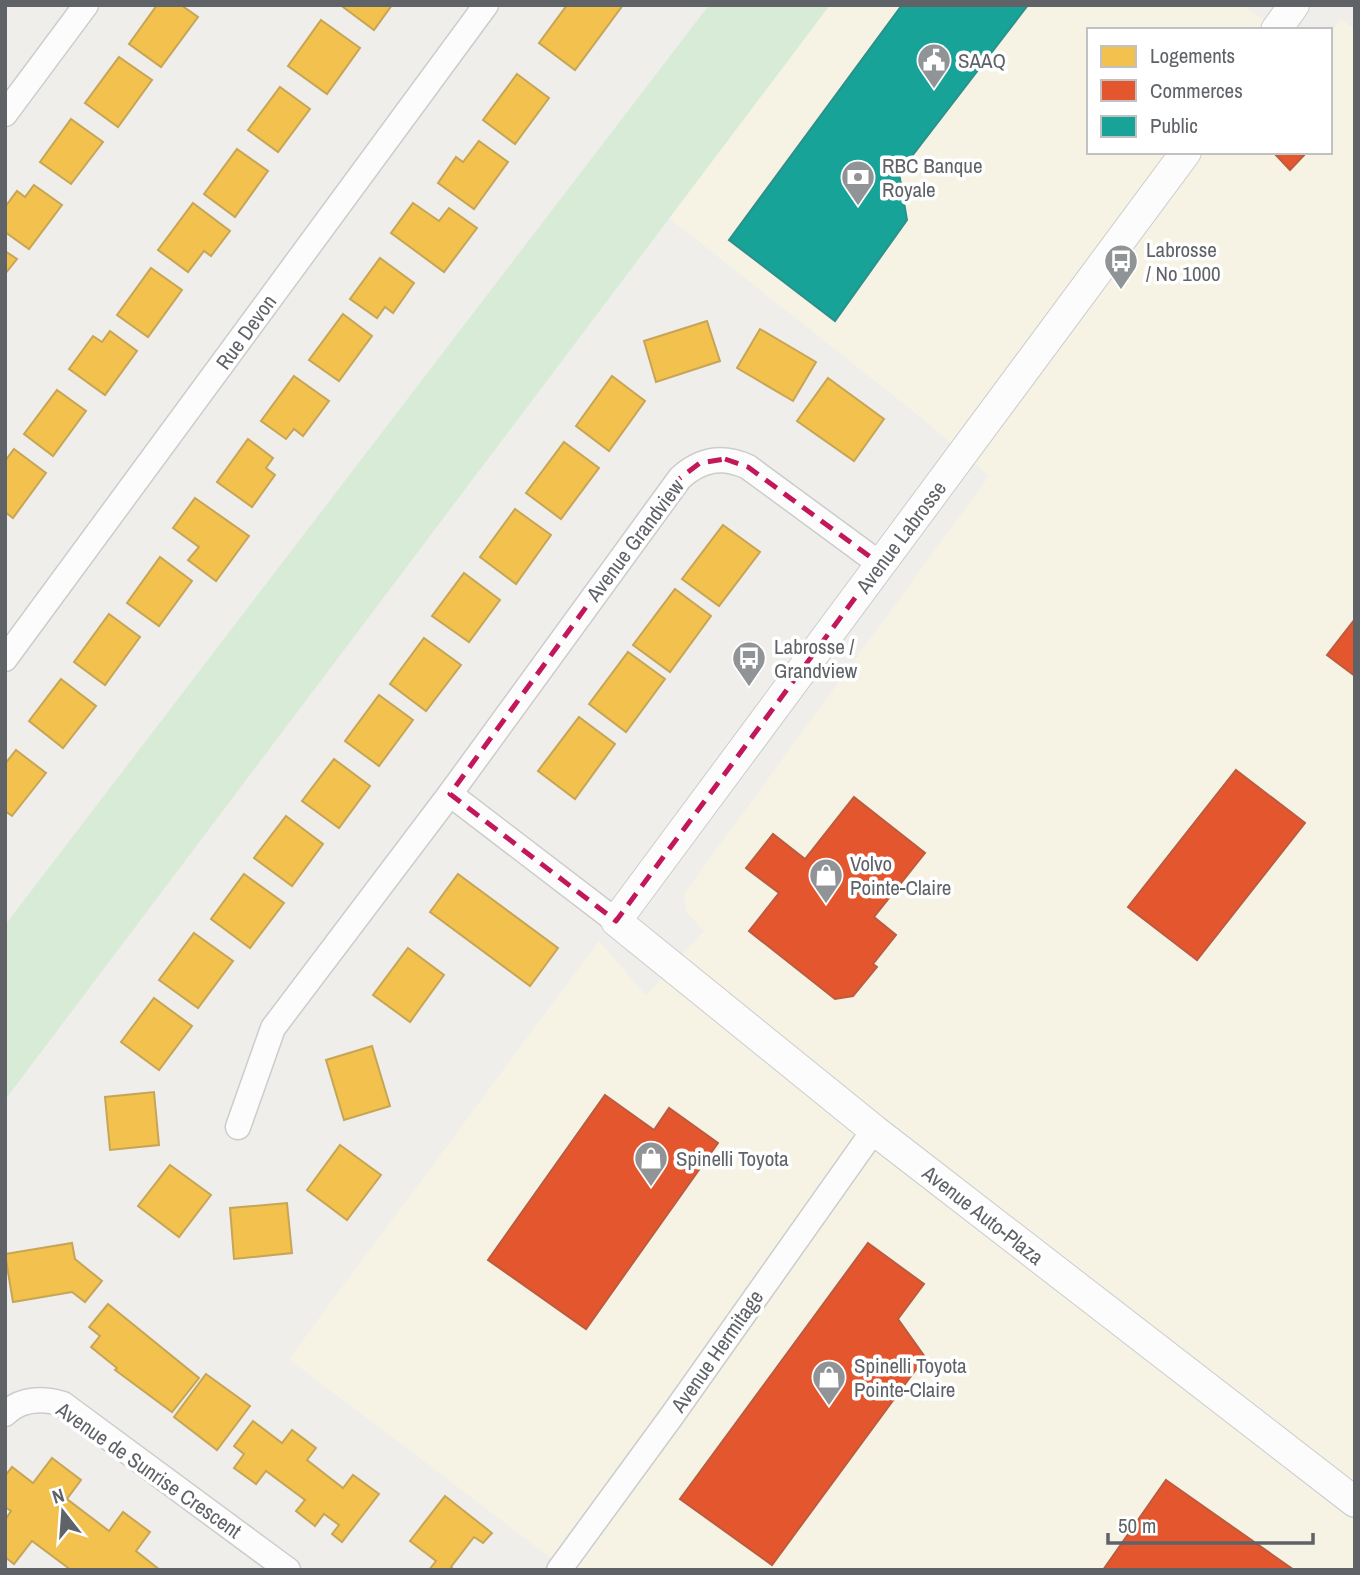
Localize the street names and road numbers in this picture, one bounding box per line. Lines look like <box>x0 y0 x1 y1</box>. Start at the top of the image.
street label: Rue Devon <box>209 289 283 375</box>
street label: Avenue Grandview <box>579 472 691 608</box>
street label: Avenue Labrosse <box>849 475 953 600</box>
street label: Avenue Auto-Plaza <box>916 1158 1050 1272</box>
street label: Avenue Hermitage <box>663 1284 770 1419</box>
street label: Avenue de Sunrise Crescent <box>50 1394 248 1545</box>

